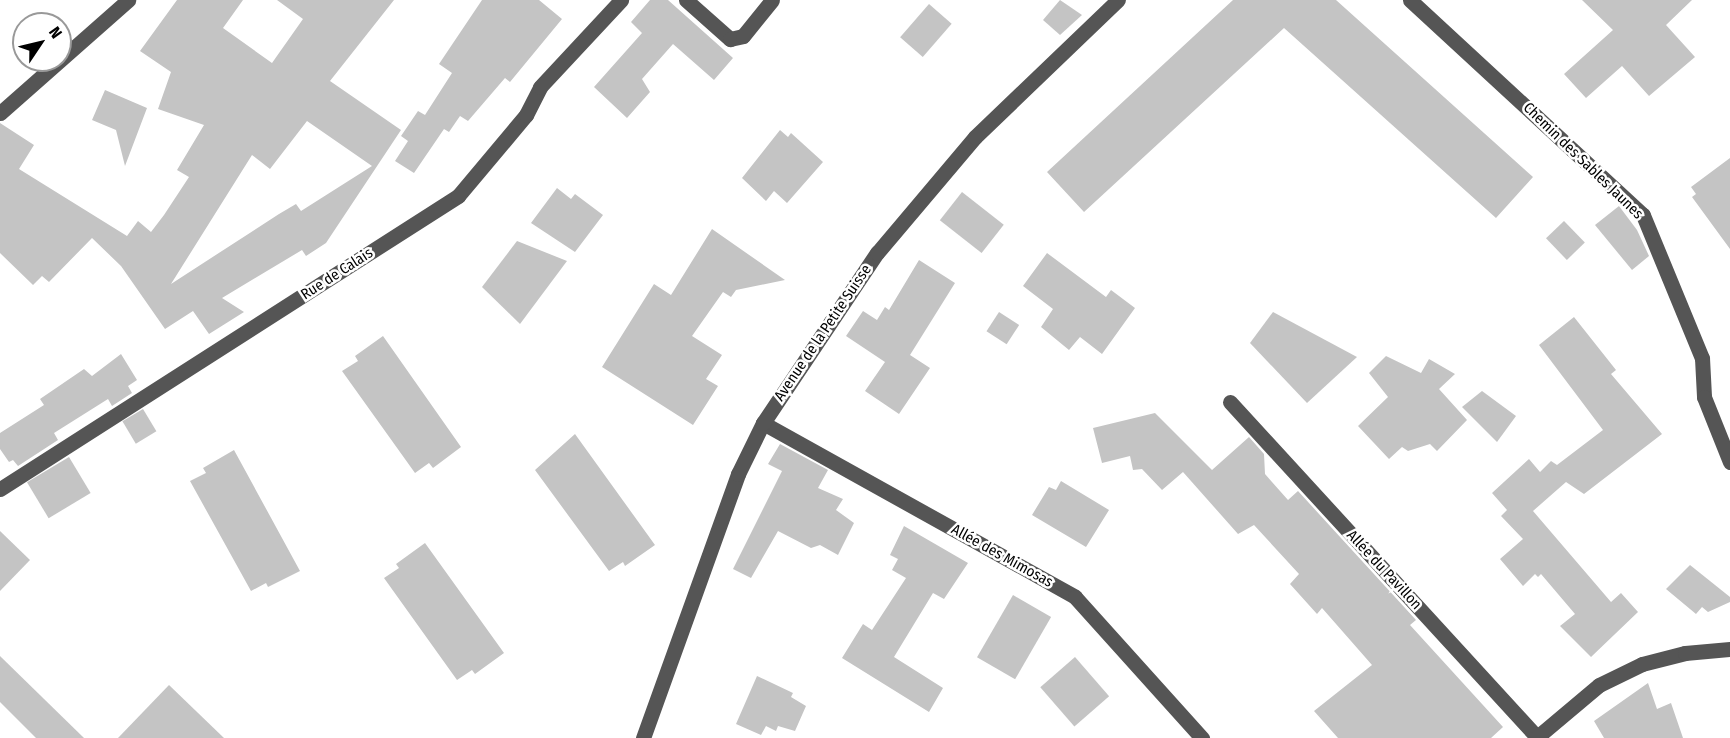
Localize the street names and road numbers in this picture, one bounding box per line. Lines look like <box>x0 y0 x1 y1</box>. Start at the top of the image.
street label: Chemin des Sables Jaunes <box>1519 99 1647 223</box>
street label: Rue de Calais <box>298 244 376 304</box>
street label: Avenue de la Petite Suisse <box>771 261 875 405</box>
street label: Allée des Mimosas <box>948 521 1056 591</box>
street label: Allée du Pavillon <box>1343 527 1425 613</box>

